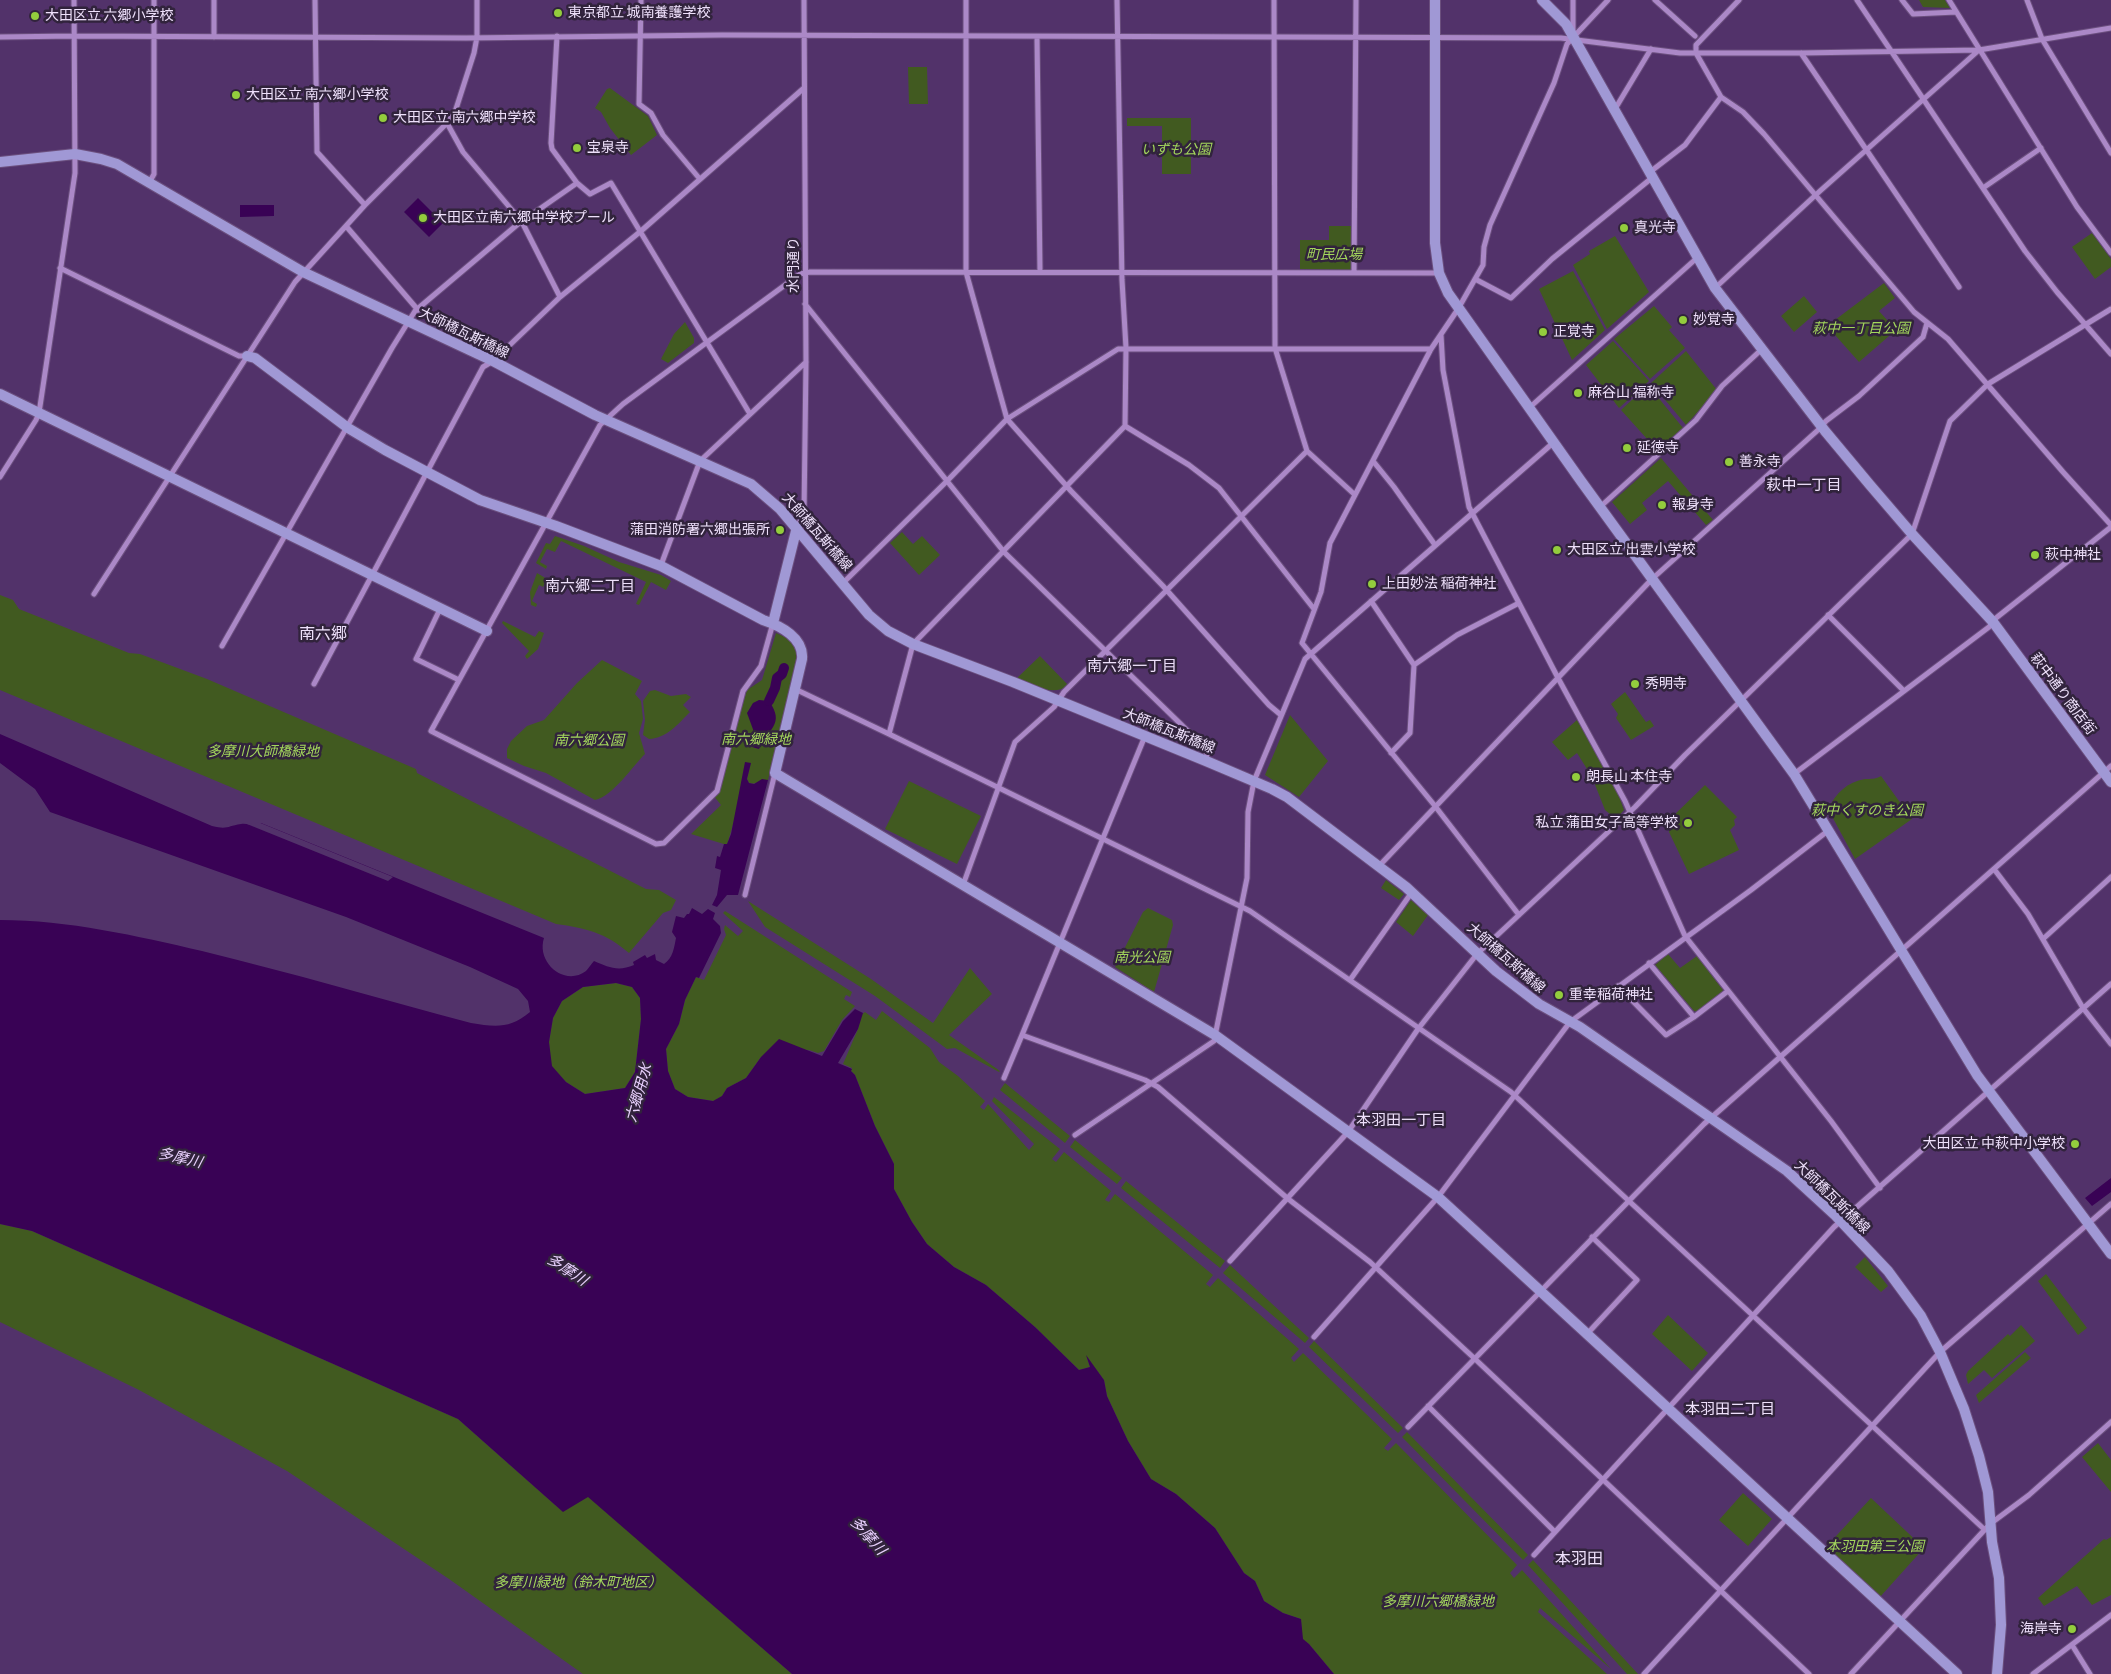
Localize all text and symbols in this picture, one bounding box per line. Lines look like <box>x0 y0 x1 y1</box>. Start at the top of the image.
place label: 東京都立 城南養護学校 <box>568 5 711 21</box>
marker: 東京都立 城南養護学校 <box>552 7 564 19</box>
place label: 大田区立 六郷小学校 <box>45 8 174 24</box>
marker: 大田区立 六郷小学校 <box>29 10 41 22</box>
place label: 大田区立 南六郷小学校 <box>246 87 389 103</box>
marker: 大田区立 南六郷小学校 <box>230 89 242 101</box>
place label: 大田区立 南六郷中学校 <box>393 110 536 126</box>
marker: 大田区立 南六郷中学校 <box>377 112 389 124</box>
place label: 宝泉寺 <box>587 140 629 156</box>
marker: 宝泉寺 <box>571 142 583 154</box>
park label: いずも公園 <box>1141 142 1211 158</box>
place label: 大田区立南六郷中学校プール <box>433 210 615 226</box>
marker: 大田区立南六郷中学校プール <box>417 212 429 224</box>
place label: 真光寺 <box>1634 220 1676 236</box>
marker: 真光寺 <box>1618 222 1630 234</box>
street label: 水門通り <box>786 237 802 293</box>
park label: 町民広場 <box>1306 247 1362 263</box>
street label: 大師橋瓦斯橋線 <box>416 304 512 362</box>
place label: 妙覚寺 <box>1693 312 1735 328</box>
marker: 妙覚寺 <box>1677 314 1689 326</box>
park label: 萩中一丁目公園 <box>1812 321 1910 337</box>
place label: 正覚寺 <box>1553 324 1595 340</box>
marker: 正覚寺 <box>1537 326 1549 338</box>
place label: 麻谷山 福称寺 <box>1588 385 1675 401</box>
marker: 麻谷山 福称寺 <box>1572 387 1584 399</box>
place label: 延徳寺 <box>1637 440 1679 456</box>
marker: 延徳寺 <box>1621 442 1633 454</box>
place label: 善永寺 <box>1739 454 1781 470</box>
marker: 善永寺 <box>1723 456 1735 468</box>
district label: 萩中一丁目 <box>1767 476 1841 494</box>
street label: 大師橋瓦斯橋線 <box>779 490 855 574</box>
place label: 報身寺 <box>1672 497 1714 513</box>
marker: 報身寺 <box>1656 499 1668 511</box>
place label: 蒲田消防署六郷出張所 <box>630 522 770 538</box>
marker: 蒲田消防署六郷出張所 <box>774 524 786 536</box>
place label: 大田区立 出雲小学校 <box>1567 542 1696 558</box>
marker: 大田区立 出雲小学校 <box>1551 544 1563 556</box>
place label: 萩中神社 <box>2045 547 2101 563</box>
marker: 萩中神社 <box>2029 549 2041 561</box>
place label: 上田妙法 稲荷神社 <box>1382 576 1497 592</box>
district label: 南六郷二丁目 <box>545 577 635 595</box>
marker: 上田妙法 稲荷神社 <box>1366 578 1378 590</box>
district label: 南六郷 <box>299 624 347 644</box>
street label: 萩中通り商店街 <box>2027 650 2099 738</box>
district label: 南六郷一丁目 <box>1087 657 1177 675</box>
place label: 秀明寺 <box>1645 676 1687 692</box>
marker: 秀明寺 <box>1629 678 1641 690</box>
street label: 大師橋瓦斯橋線 <box>1120 705 1218 757</box>
park label: 南六郷緑地 <box>721 732 791 748</box>
park label: 南六郷公園 <box>554 733 624 749</box>
park label: 多摩川大師橋緑地 <box>207 744 319 760</box>
place label: 朗長山 本住寺 <box>1586 769 1673 785</box>
marker: 朗長山 本住寺 <box>1570 771 1582 783</box>
park label: 萩中くすのき公園 <box>1811 803 1923 819</box>
place label: 私立 蒲田女子高等学校 <box>1535 815 1678 831</box>
marker: 私立 蒲田女子高等学校 <box>1682 817 1694 829</box>
street label: 大師橋瓦斯橋線 <box>1464 920 1548 996</box>
park label: 南光公園 <box>1114 950 1170 966</box>
place label: 重幸稲荷神社 <box>1569 987 1653 1003</box>
marker: 重幸稲荷神社 <box>1553 989 1565 1001</box>
water label: 六郷用水 <box>622 1062 656 1124</box>
district label: 本羽田一丁目 <box>1356 1111 1446 1129</box>
place label: 大田区立 中萩中小学校 <box>1922 1136 2065 1152</box>
marker: 大田区立 中萩中小学校 <box>2069 1138 2081 1150</box>
water label: 多摩川 <box>156 1144 204 1172</box>
street label: 大師橋瓦斯橋線 <box>1791 1157 1873 1237</box>
water label: 多摩川 <box>543 1250 591 1290</box>
district label: 本羽田二丁目 <box>1685 1400 1775 1418</box>
water label: 多摩川 <box>846 1513 890 1559</box>
park label: 本羽田第三公園 <box>1826 1539 1924 1555</box>
district label: 本羽田 <box>1555 1549 1603 1569</box>
park label: 多摩川緑地（鈴木町地区） <box>494 1575 662 1591</box>
park label: 多摩川六郷橋緑地 <box>1382 1594 1494 1610</box>
place label: 海岸寺 <box>2020 1621 2062 1637</box>
marker: 海岸寺 <box>2066 1623 2078 1635</box>

